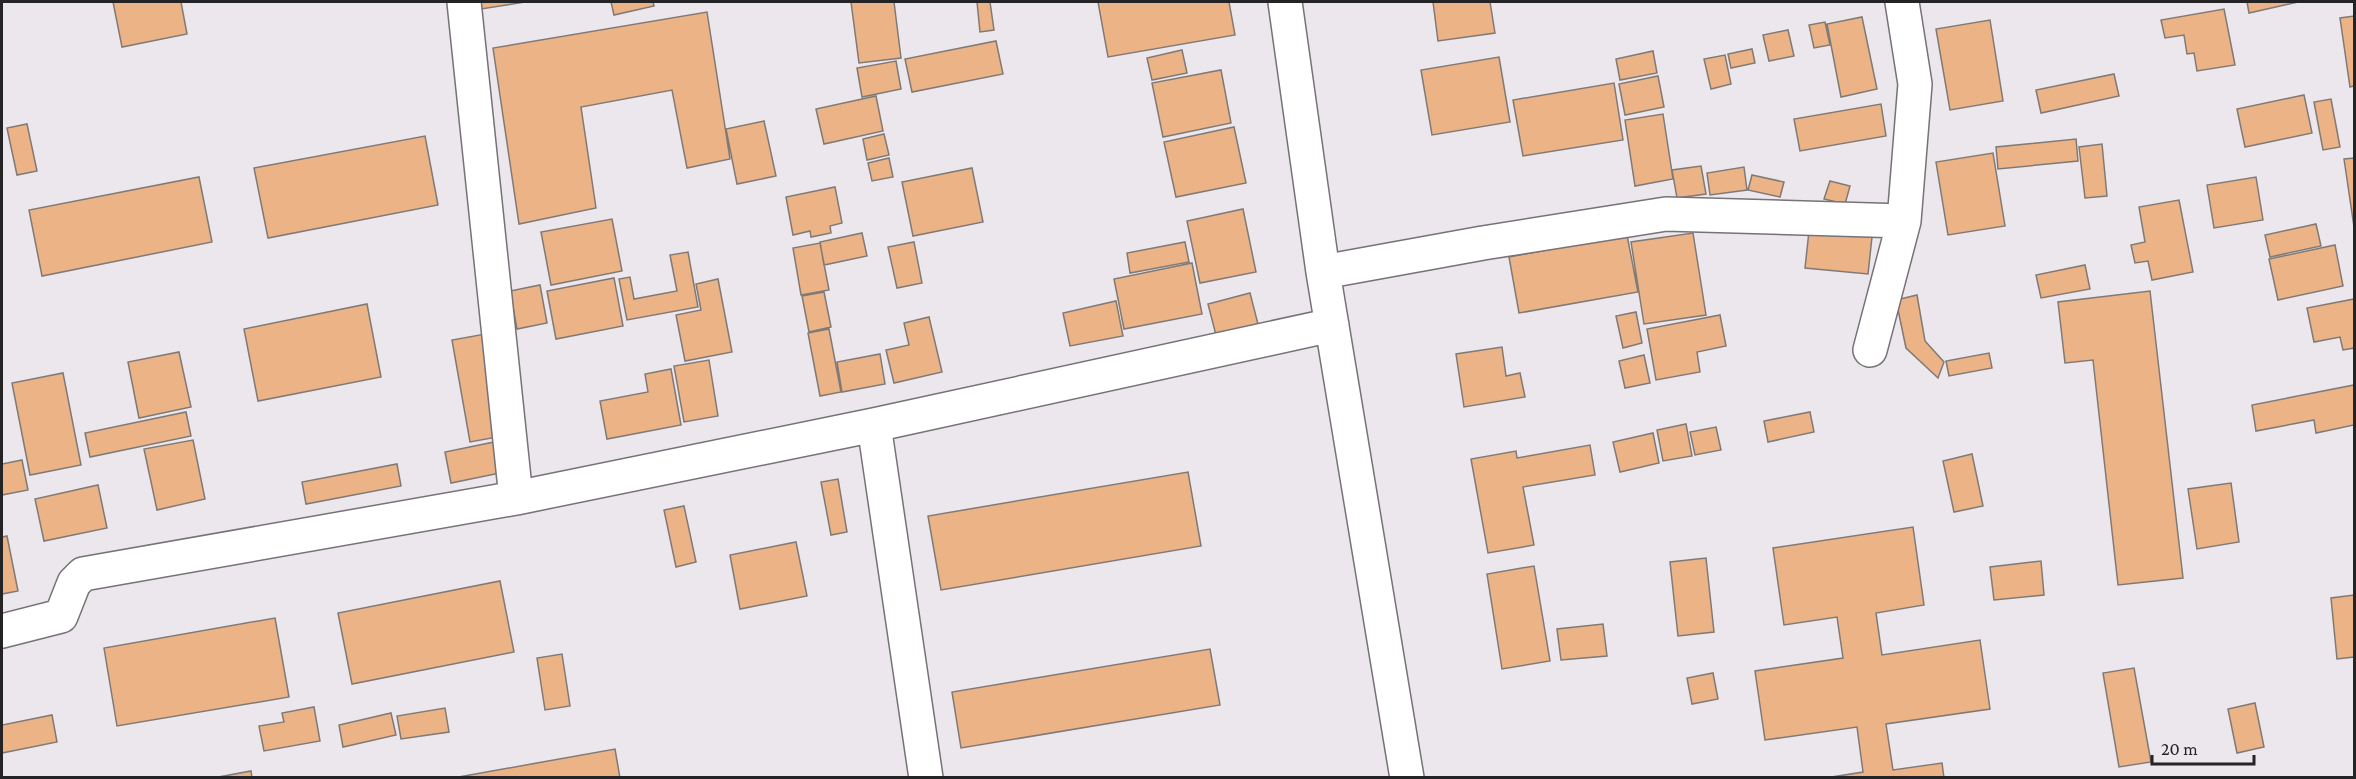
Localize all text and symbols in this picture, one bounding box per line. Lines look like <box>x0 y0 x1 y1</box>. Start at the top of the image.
scale bar <box>2152 728 2254 766</box>
text: 20 m <box>2161 739 2198 759</box>

